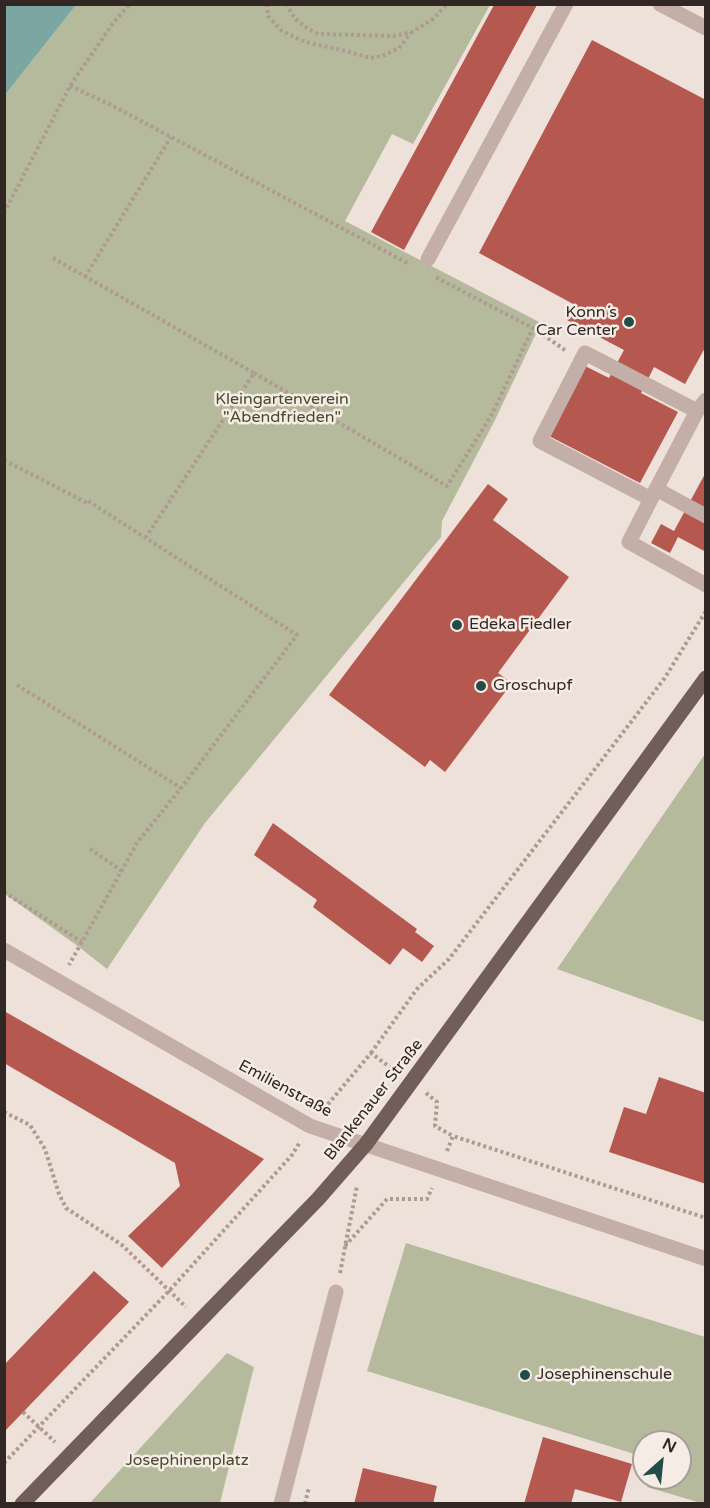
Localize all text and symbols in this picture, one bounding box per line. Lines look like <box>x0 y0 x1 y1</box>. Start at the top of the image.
place label: Konn´s Car Center <box>536 303 617 341</box>
marker: Konn´s Car Center <box>622 315 636 329</box>
park label: Kleingartenverein "Abendfrieden" <box>215 390 349 428</box>
place label: Edeka Fiedler <box>469 615 572 635</box>
marker: Edeka Fiedler <box>450 618 464 632</box>
place label: Groschupf <box>493 676 572 696</box>
marker: Groschupf <box>474 679 488 693</box>
street label: Blankenauer Straße <box>321 1036 427 1164</box>
street label: Emilienstraße <box>235 1056 335 1122</box>
place label: Josephinenschule <box>537 1365 672 1385</box>
marker: Josephinenschule <box>518 1368 532 1382</box>
north arrow <box>632 1430 692 1490</box>
text: N <box>659 1434 680 1458</box>
park label: Josephinenplatz <box>125 1451 249 1471</box>

